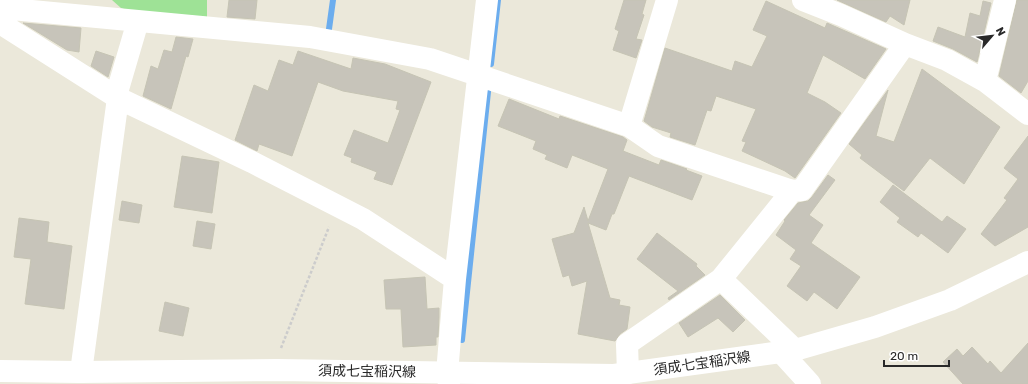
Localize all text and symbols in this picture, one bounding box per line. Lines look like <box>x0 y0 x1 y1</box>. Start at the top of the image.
north arrow <box>972 16 1012 56</box>
text: N <box>993 25 1008 38</box>
scale bar <box>884 342 949 368</box>
street label: 須成七宝稲沢線 <box>652 348 752 379</box>
text: 20 m <box>890 349 918 363</box>
street label: 須成七宝稲沢線 <box>318 362 416 381</box>

